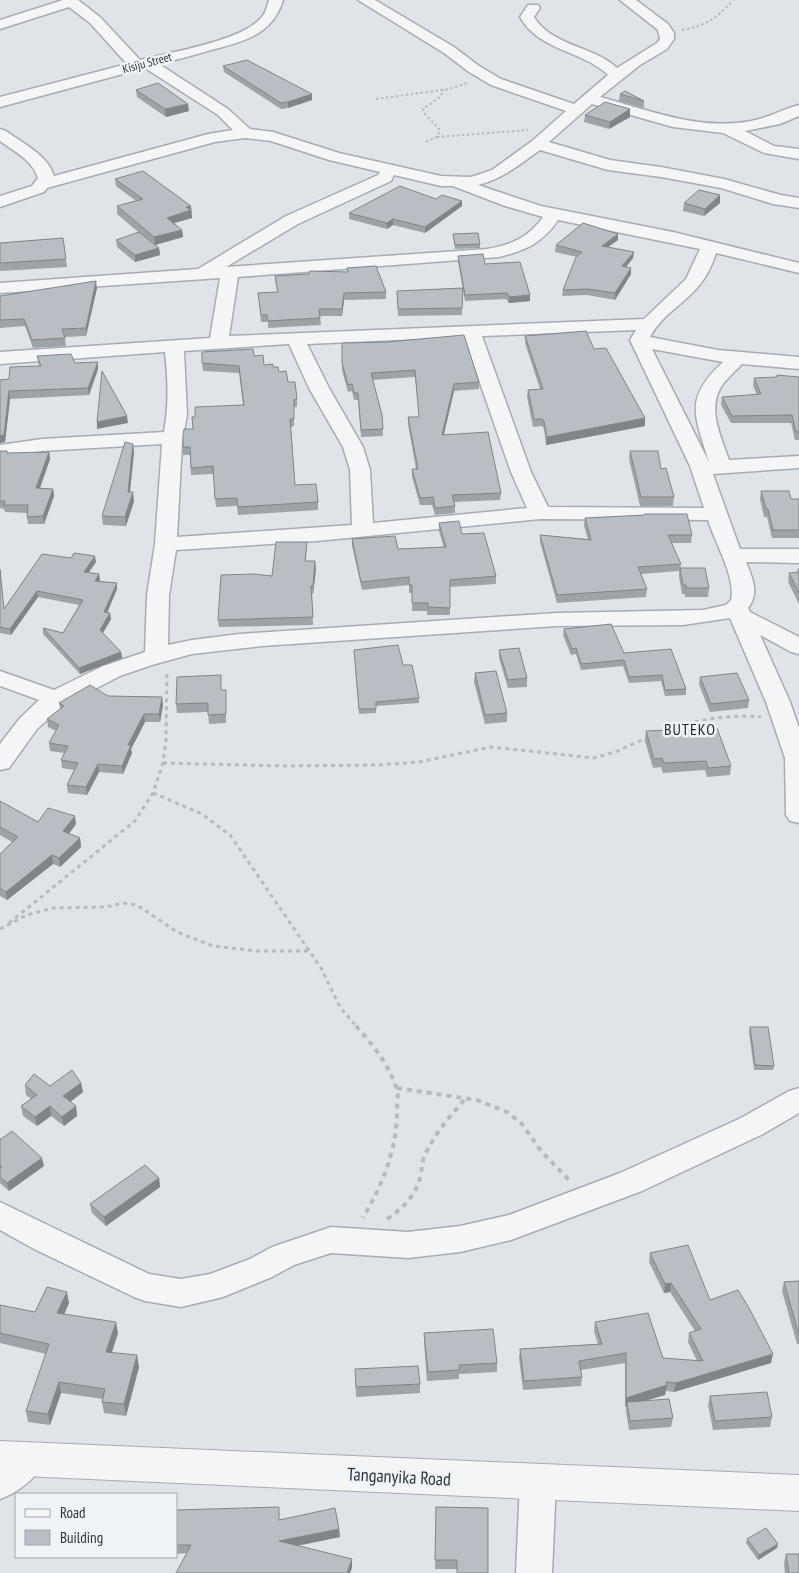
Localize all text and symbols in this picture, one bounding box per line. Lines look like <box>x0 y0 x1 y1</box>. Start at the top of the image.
street label: Kisiju Street <box>121 49 174 76</box>
district label: BUTEKO <box>664 719 716 739</box>
street label: Tanganyika Road <box>347 1462 452 1491</box>
legend <box>15 1493 178 1558</box>
text: Road <box>60 1503 86 1522</box>
text: Building <box>60 1528 103 1547</box>

